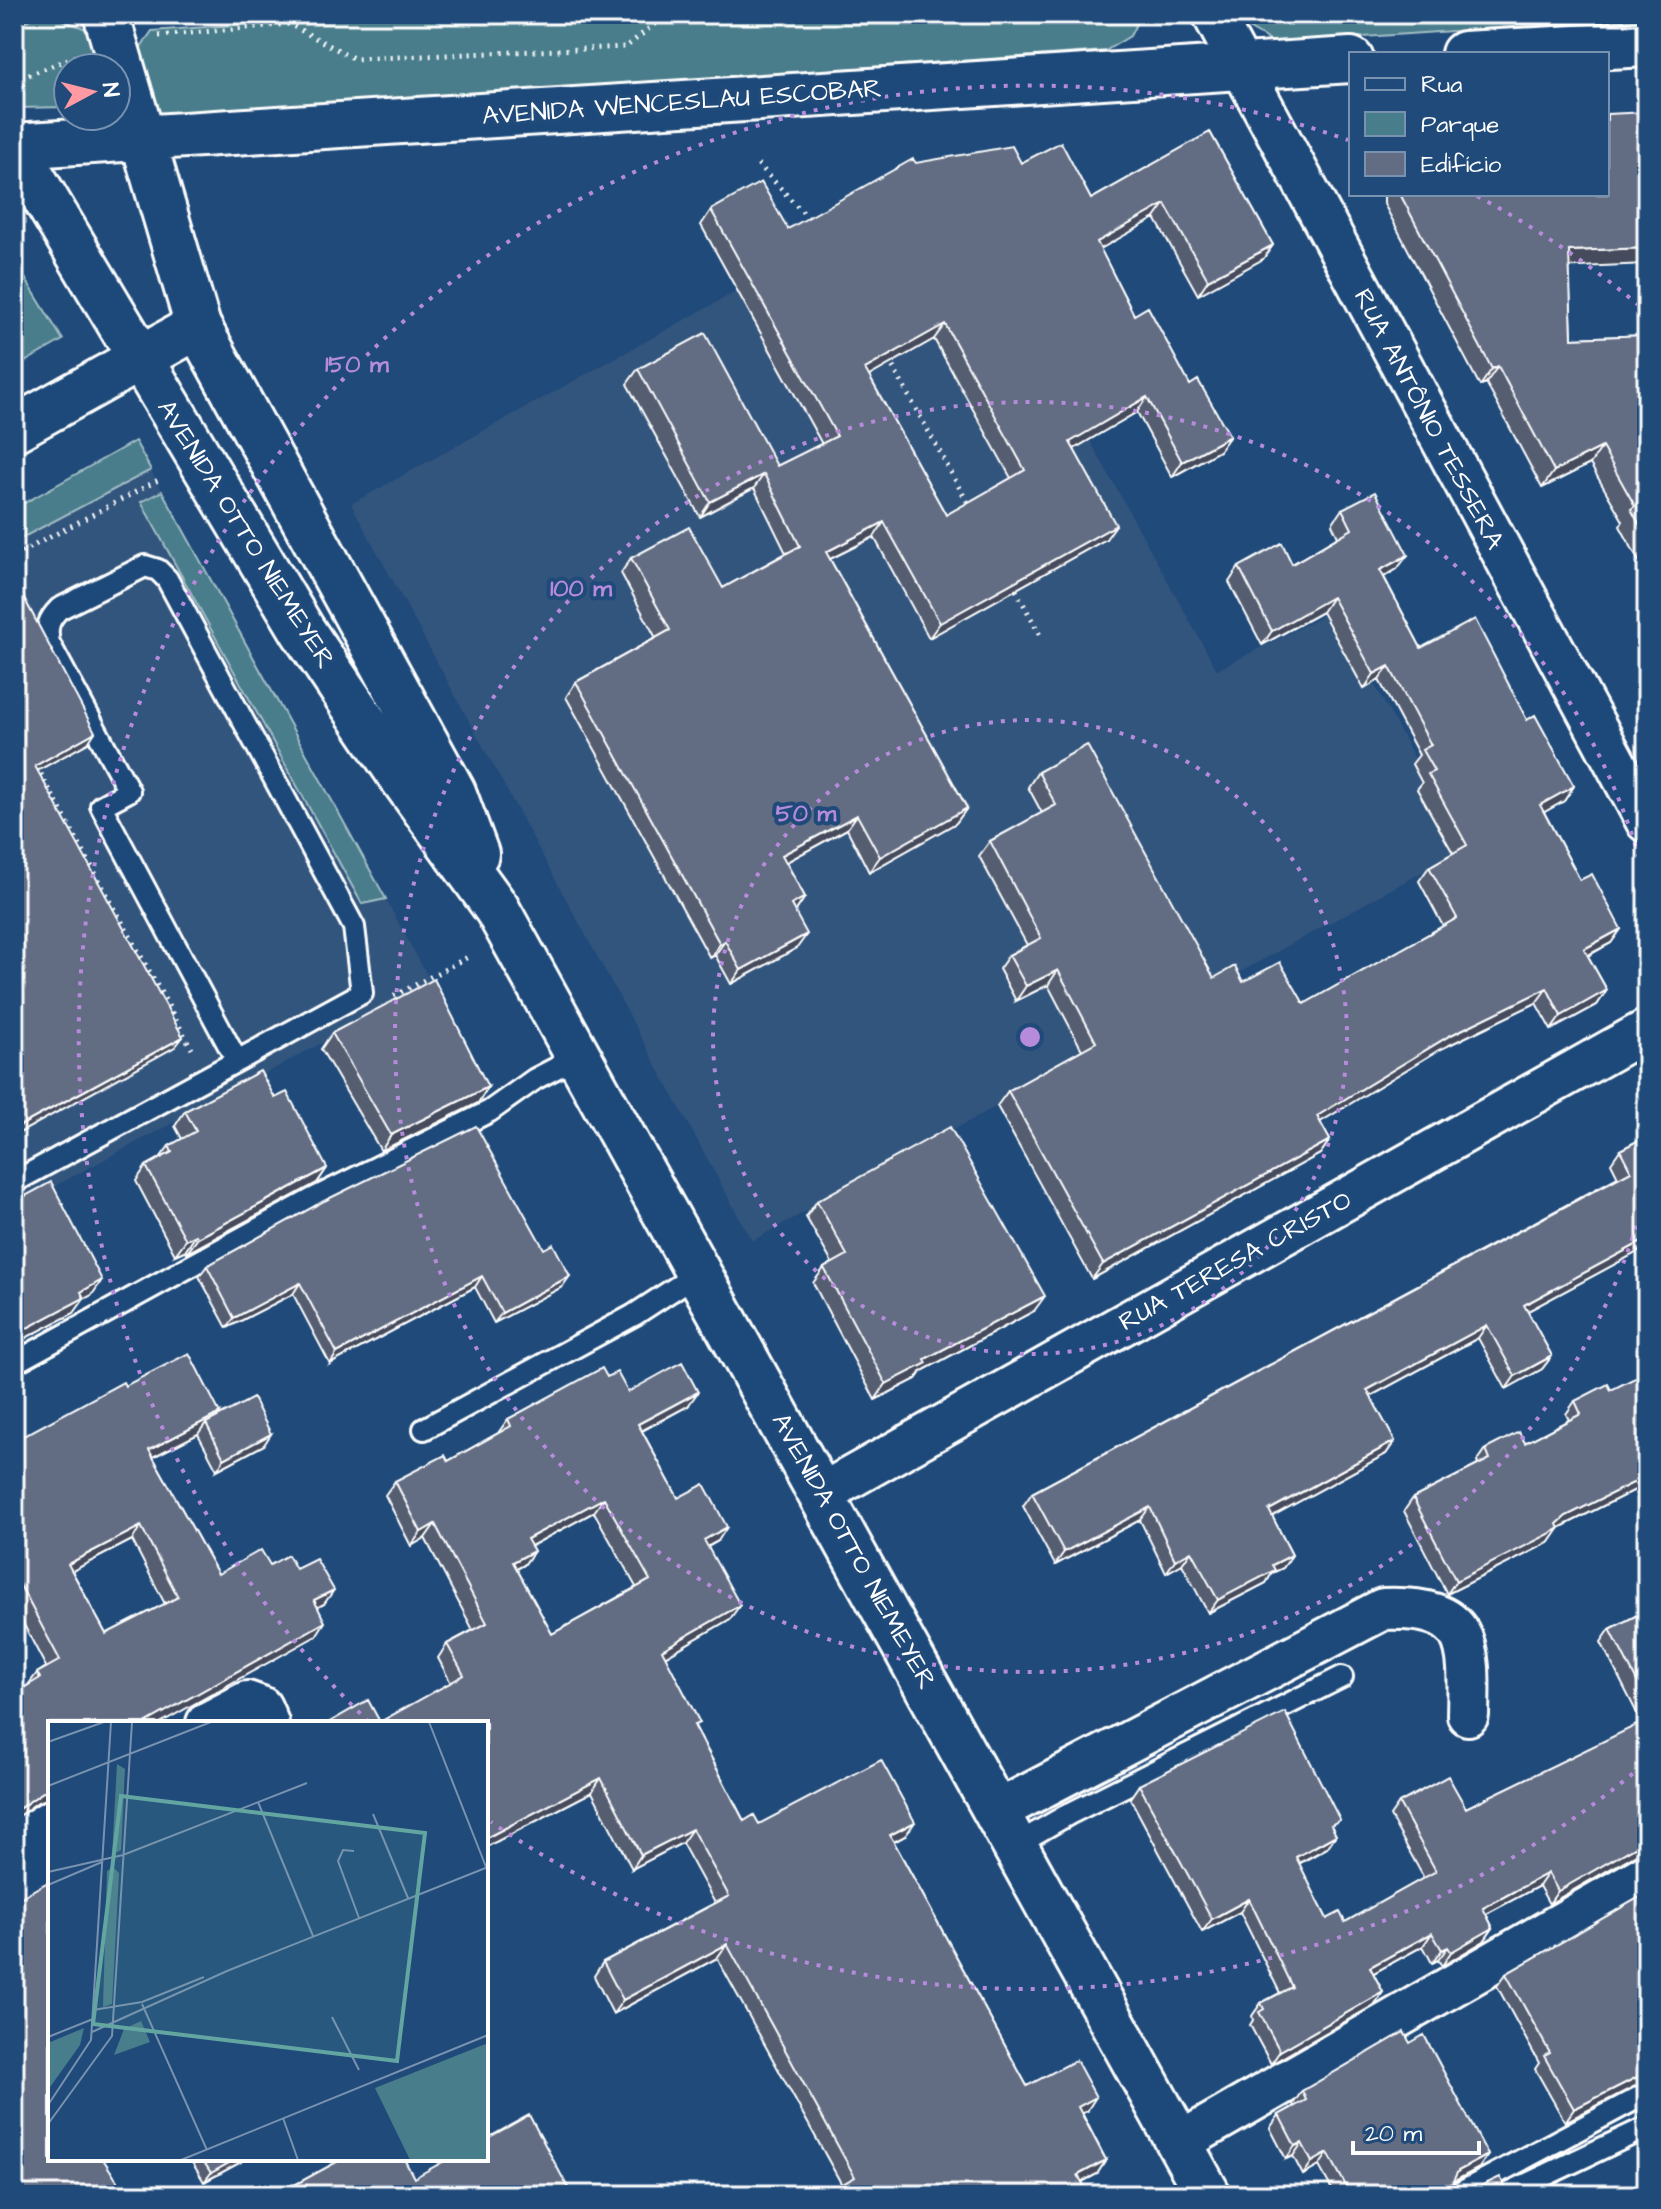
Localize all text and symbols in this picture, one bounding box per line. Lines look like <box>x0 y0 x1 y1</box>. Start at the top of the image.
north arrow <box>52 52 132 132</box>
legend <box>1349 52 1609 196</box>
text: Rua <box>1421 68 1463 102</box>
street label: AVENIDA WENCESLAU ESCOBAR <box>481 70 883 134</box>
text: N <box>94 81 127 99</box>
text: Parque <box>1421 108 1499 142</box>
text: Edifício <box>1421 148 1502 182</box>
street label: RUA ANTÔNIO TESSERA <box>1345 282 1513 556</box>
text: 150 m <box>325 348 389 382</box>
street label: AVENIDA OTTO NIEMEYER <box>148 393 344 675</box>
text: 100 m <box>550 572 612 606</box>
text: 50 m <box>776 797 837 831</box>
centre of rings <box>1016 1023 1044 1051</box>
street label: RUA TERESA CRISTO <box>1112 1182 1358 1340</box>
street label: AVENIDA OTTO NIEMEYER <box>763 1406 945 1696</box>
inset map <box>48 1721 488 2161</box>
scale bar <box>1353 2105 1479 2155</box>
text: 20 m <box>1365 2117 1422 2151</box>

